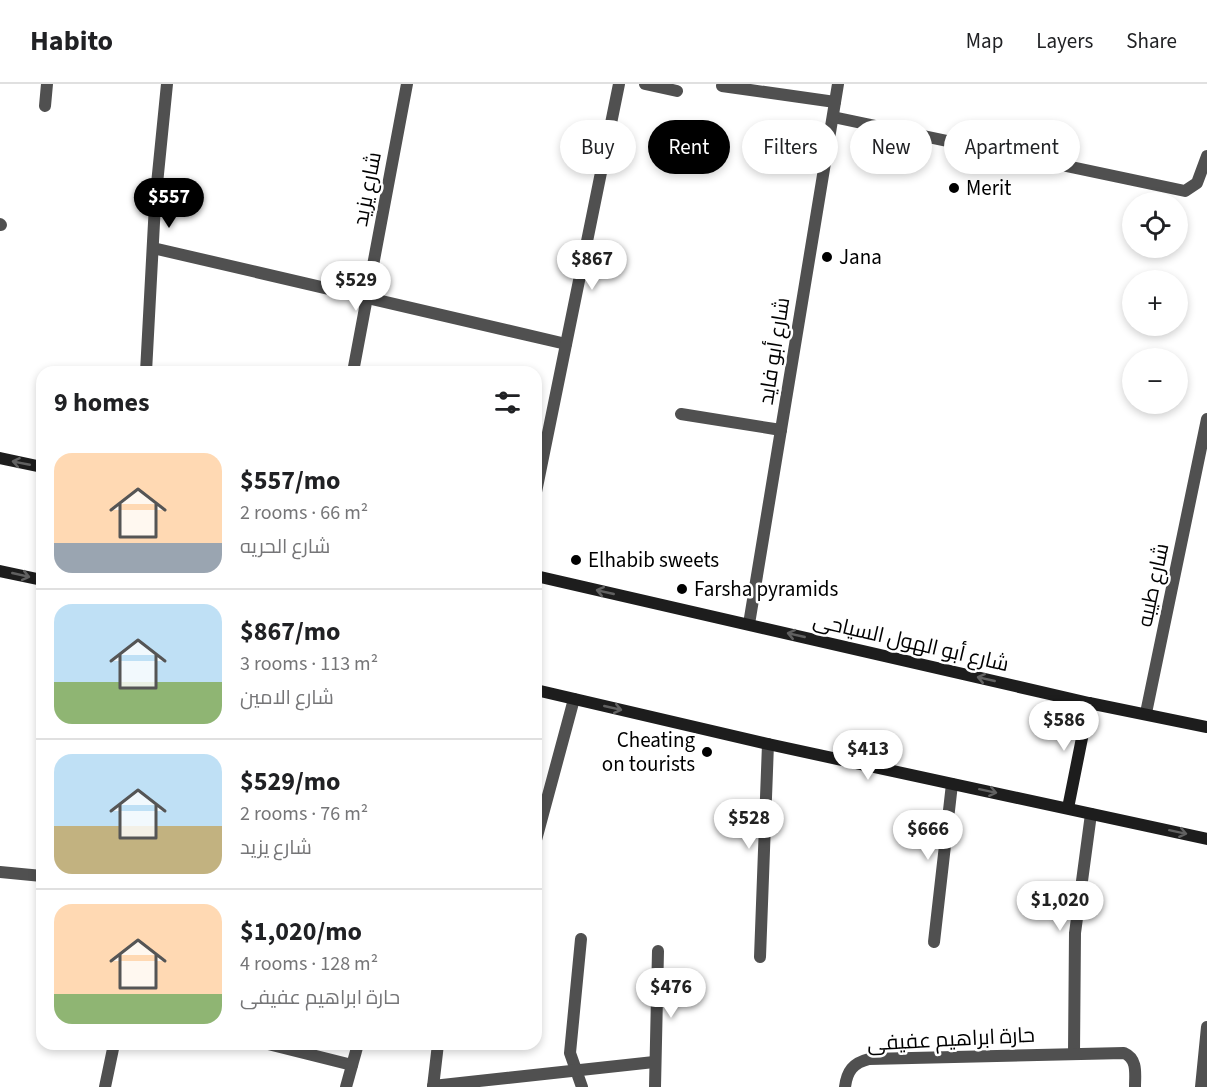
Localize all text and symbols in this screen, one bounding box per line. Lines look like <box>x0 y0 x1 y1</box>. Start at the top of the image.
text: Habito <box>30 21 113 61</box>
text: Map <box>966 26 1003 56</box>
text: Layers <box>1036 26 1093 56</box>
text: Share <box>1126 26 1177 56</box>
chip: Buy <box>560 120 636 174</box>
chip: Rent <box>648 120 730 174</box>
chip: Filters <box>742 120 838 174</box>
chip: New <box>850 120 932 174</box>
chip: Apartment <box>944 120 1080 174</box>
street label: شارع يزيد <box>345 149 389 229</box>
place label: Merit <box>966 173 1011 203</box>
pin: $557 <box>133 178 205 229</box>
marker: Merit <box>947 181 961 195</box>
text: $557 <box>148 183 190 211</box>
map controls <box>1122 192 1188 414</box>
button: locate <box>1122 192 1188 258</box>
pin: $867 <box>556 240 628 291</box>
place label: Jana <box>839 242 882 272</box>
text: $867 <box>571 245 613 273</box>
marker: Jana <box>820 250 834 264</box>
pin: $529 <box>320 261 392 312</box>
text: $529 <box>335 266 377 294</box>
button: + <box>1122 270 1188 336</box>
street label: شارع أبو فايد <box>751 295 797 407</box>
button: − <box>1122 348 1188 414</box>
text: 9 homes <box>54 384 149 421</box>
icon: filters <box>491 386 524 419</box>
one-way arrow <box>12 456 31 468</box>
text: $557/mo <box>240 462 340 499</box>
icon: home <box>102 477 174 549</box>
text: 2 rooms · 66 m² <box>240 499 368 527</box>
text: شارع الحريه <box>240 533 330 561</box>
street label: شارع طيبه <box>1129 540 1177 630</box>
place label: Elhabib sweets <box>588 545 719 575</box>
marker: Elhabib sweets <box>569 553 583 567</box>
one-way arrow <box>11 570 30 582</box>
place label: Farsha pyramids <box>694 574 838 604</box>
marker: Farsha pyramids <box>675 582 689 596</box>
one-way arrow <box>596 586 616 597</box>
street label: شارع أبو الهول السياحى <box>810 605 1012 679</box>
text: $867/mo <box>240 613 340 650</box>
icon: home <box>102 628 174 700</box>
one-way arrow <box>786 629 806 640</box>
text: 3 rooms · 113 m² <box>240 650 378 678</box>
one-way arrow <box>976 673 996 684</box>
text: شارع الامين <box>240 684 334 712</box>
pin: $586 <box>1028 701 1100 752</box>
one-way arrow <box>603 702 622 714</box>
text: $586 <box>1043 706 1085 734</box>
place label: Cheating on tourists <box>602 725 695 779</box>
pin: $413 <box>832 730 904 781</box>
text: $413 <box>847 735 889 763</box>
marker: Cheating on tourists <box>700 745 714 759</box>
text: $529/mo <box>240 763 340 800</box>
icon: home <box>102 778 174 850</box>
one-way arrow <box>977 786 997 797</box>
pin: $528 <box>713 799 785 850</box>
text: 2 rooms · 76 m² <box>240 800 368 828</box>
text: $528 <box>728 804 770 832</box>
pin: $666 <box>892 810 964 861</box>
text: $666 <box>907 815 949 843</box>
one-way arrow <box>1169 827 1188 839</box>
text: شارع يزيد <box>240 834 312 862</box>
pin: $1,020 <box>1011 881 1109 932</box>
text: $1,020 <box>1031 886 1089 914</box>
text: $1,020/mo <box>240 913 362 950</box>
icon: home <box>102 928 174 1000</box>
text: 4 rooms · 128 m² <box>240 950 378 978</box>
pin: $476 <box>635 968 707 1019</box>
text: $476 <box>650 973 692 1001</box>
text: حارة ابراهيم عفيفى <box>240 984 400 1012</box>
street label: حارة ابراهيم عفيفى <box>866 1020 1036 1058</box>

